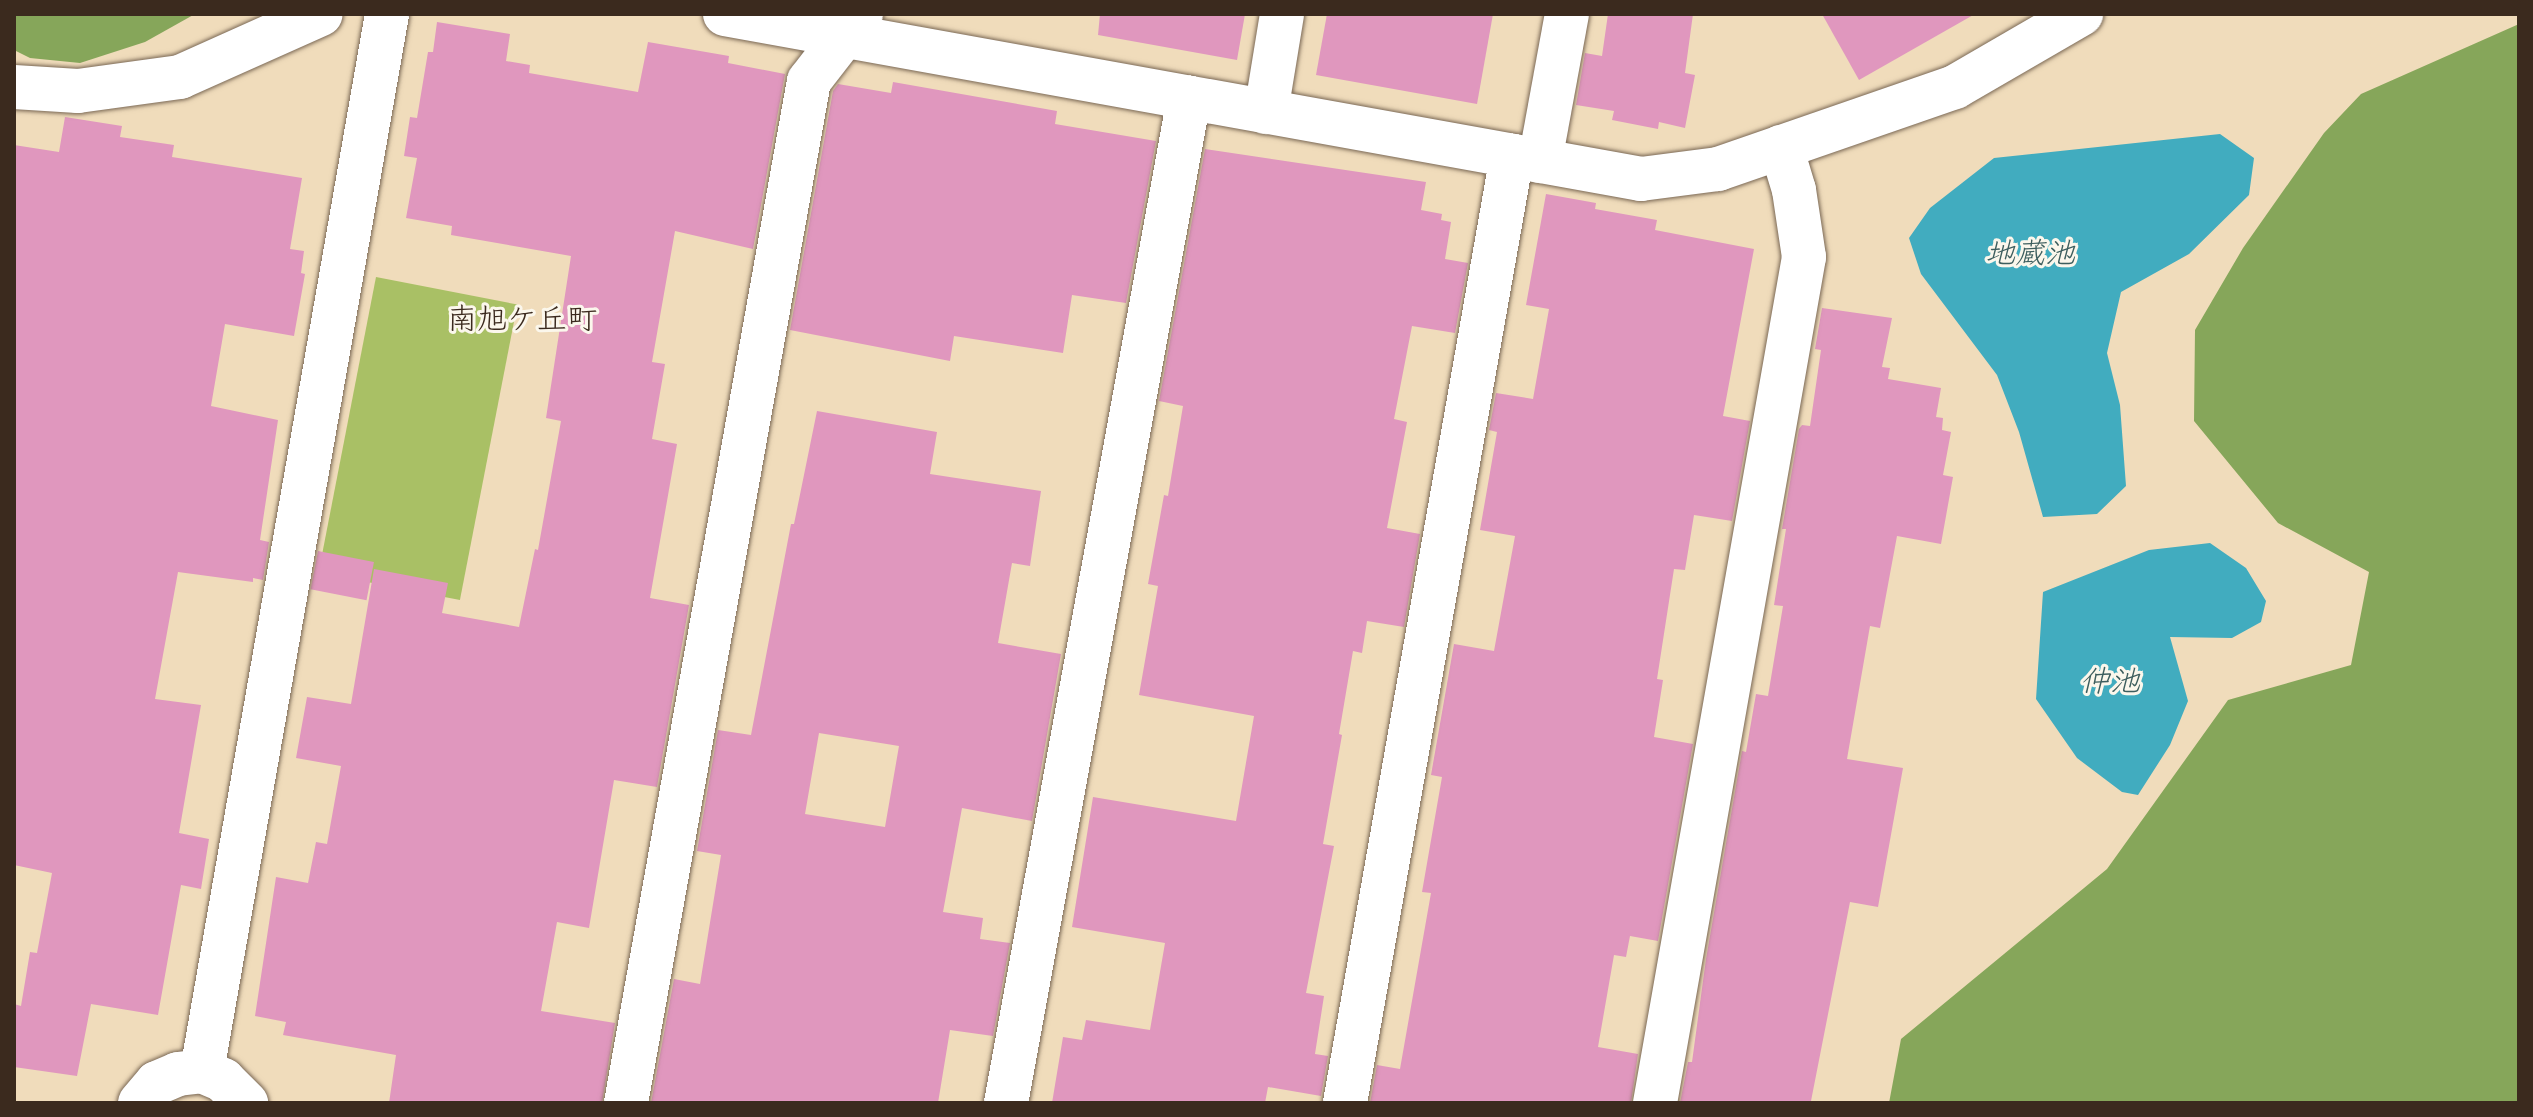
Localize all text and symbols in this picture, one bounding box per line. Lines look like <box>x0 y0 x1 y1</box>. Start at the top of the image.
water label: 地蔵池 <box>1985 237 2075 273</box>
district label: 南旭ケ丘町 <box>447 303 597 339</box>
water label: 仲池 <box>2080 665 2140 701</box>

